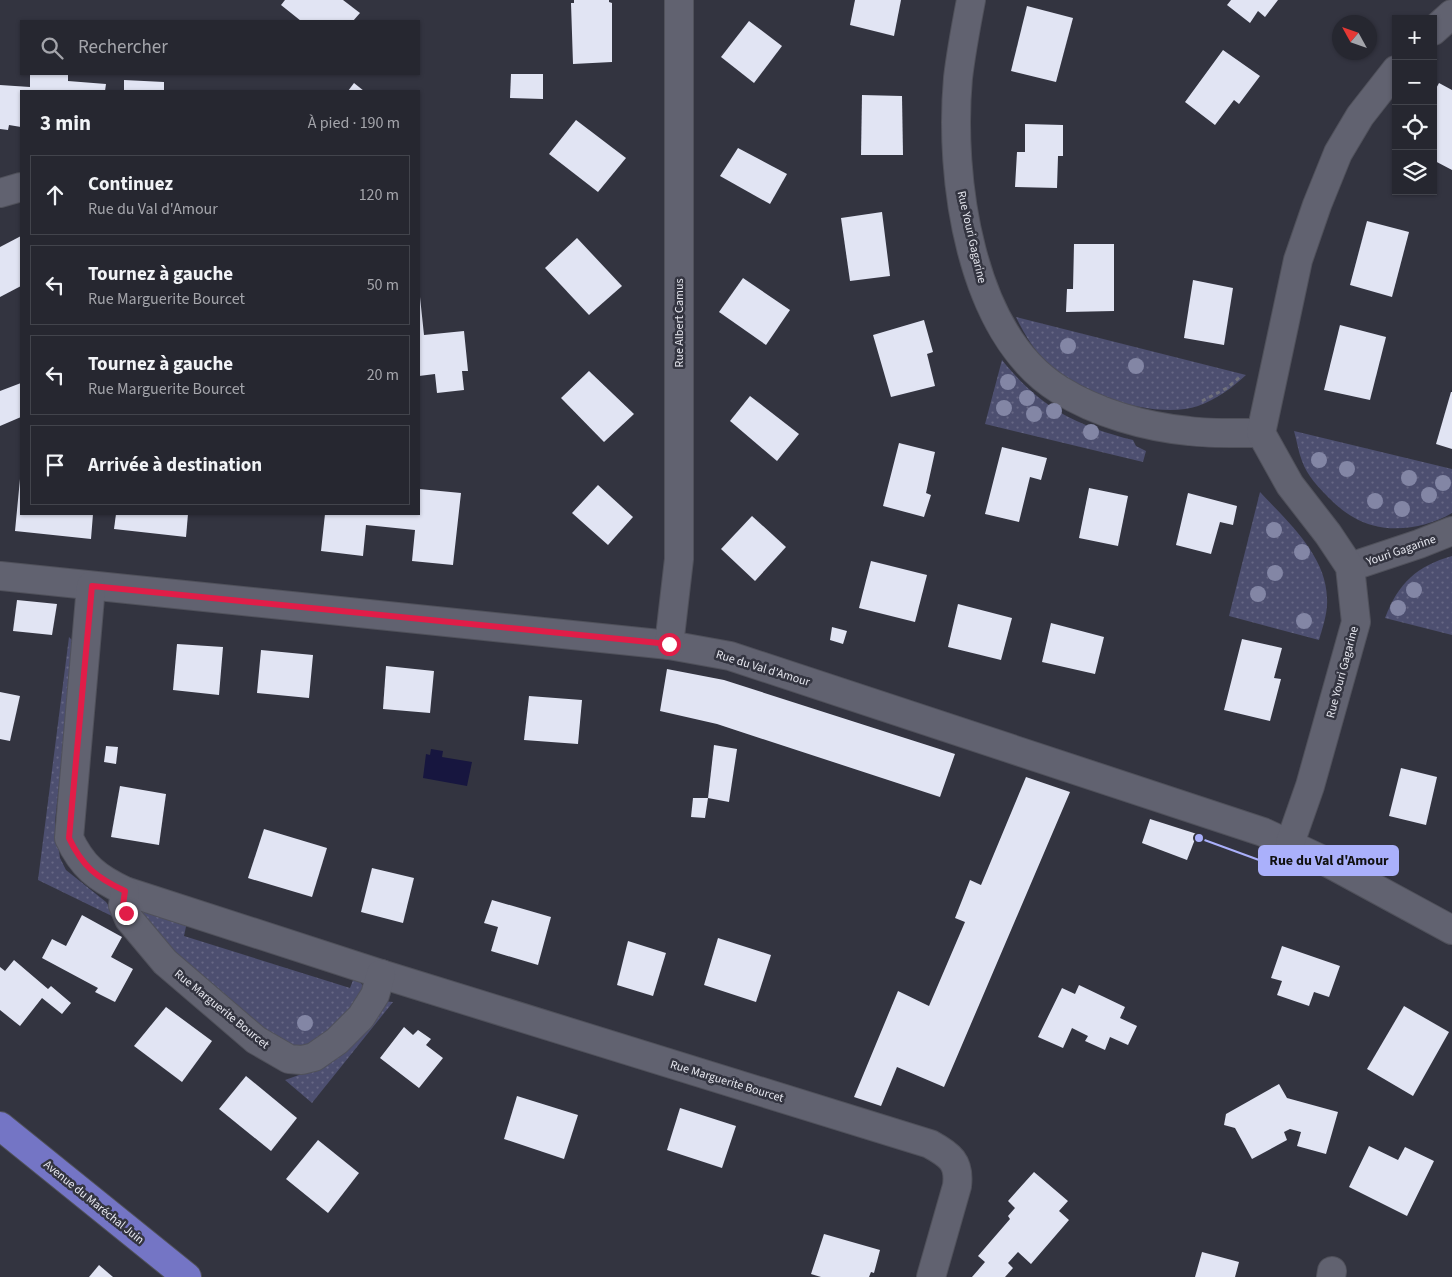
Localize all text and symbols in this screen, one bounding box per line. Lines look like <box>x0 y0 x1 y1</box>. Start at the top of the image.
north arrow <box>1332 15 1377 60</box>
map controls <box>1392 15 1437 195</box>
button: + <box>1392 15 1437 60</box>
search box <box>20 20 420 75</box>
icon: search <box>38 34 66 62</box>
text: Rechercher <box>78 34 168 61</box>
button: − <box>1392 60 1437 105</box>
button: locate <box>1392 105 1437 150</box>
text: 3 min <box>40 108 91 138</box>
text: À pied · 190 m <box>308 112 400 134</box>
button: layers <box>1392 150 1437 195</box>
text: Continuez <box>88 171 173 198</box>
icon: ahead <box>41 181 69 209</box>
text: 120 m <box>359 184 399 206</box>
street label: Rue Youri Gagarine <box>953 189 990 285</box>
text: Rue du Val d'Amour <box>88 198 218 220</box>
text: Tournez à gauche <box>88 261 233 288</box>
icon: left <box>41 271 69 299</box>
text: 50 m <box>367 274 399 296</box>
street label: Rue Albert Camus <box>671 279 688 367</box>
text: Rue Marguerite Bourcet <box>88 288 245 310</box>
text: Tournez à gauche <box>88 351 233 378</box>
icon: left <box>41 361 69 389</box>
text: 20 m <box>367 364 399 386</box>
text: Rue Marguerite Bourcet <box>88 378 245 400</box>
icon: arrive <box>41 451 69 479</box>
text: Arrivée à destination <box>88 452 262 479</box>
street label: Youri Gagarine <box>1363 531 1438 571</box>
street label: Rue Youri Gagarine <box>1322 624 1363 720</box>
route start <box>658 633 681 656</box>
street label: Rue du Val d'Amour <box>714 646 813 691</box>
callout: Rue du Val d'Amour <box>1259 846 1398 875</box>
text: Rue du Val d'Amour <box>1269 851 1389 871</box>
route end <box>115 902 138 925</box>
street label: Rue Marguerite Bourcet <box>171 966 273 1053</box>
street label: Rue Marguerite Bourcet <box>668 1056 786 1107</box>
street label: Avenue du Maréchal Juin <box>40 1156 148 1248</box>

